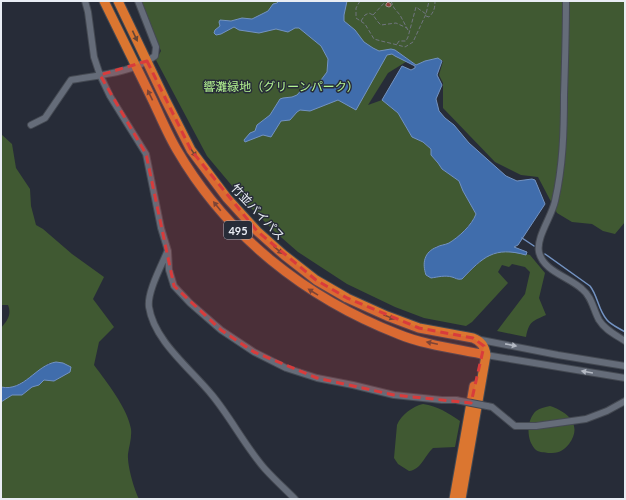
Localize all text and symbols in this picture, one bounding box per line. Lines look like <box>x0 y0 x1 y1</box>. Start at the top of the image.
one-way arrow <box>132 31 138 42</box>
park label: 響灘緑地（グリーンパーク） <box>203 79 359 94</box>
one-way arrow <box>147 89 153 101</box>
one-way arrow <box>189 147 197 158</box>
street label: 竹並バイパス <box>228 181 288 243</box>
one-way arrow <box>212 200 221 211</box>
road number: 495 <box>224 221 252 239</box>
one-way arrow <box>273 246 283 255</box>
one-way arrow <box>307 288 319 295</box>
one-way arrow <box>384 314 396 320</box>
one-way arrow <box>426 340 438 346</box>
one-way arrow <box>505 342 517 348</box>
one-way arrow <box>580 369 593 375</box>

